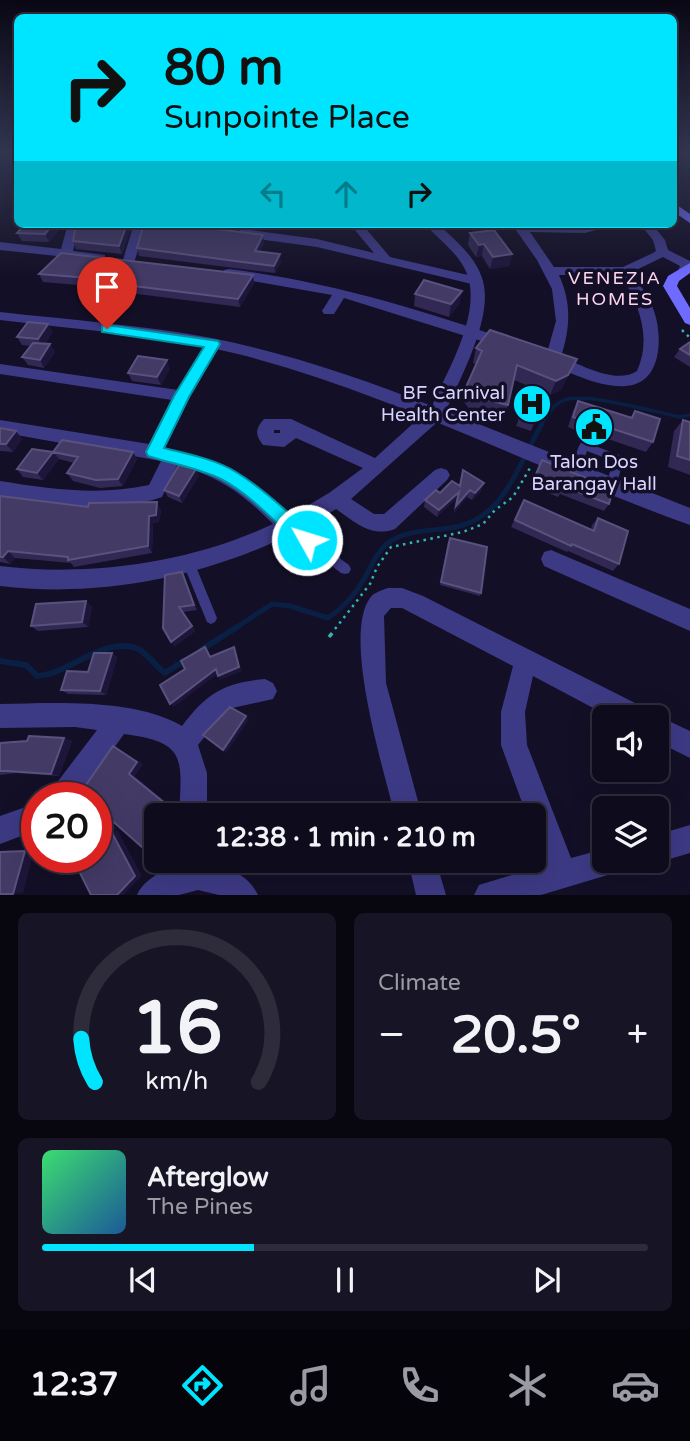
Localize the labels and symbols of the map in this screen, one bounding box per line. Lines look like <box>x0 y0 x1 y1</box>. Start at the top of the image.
pin <box>77 257 137 329</box>
district label: VENEZIA HOMES <box>568 267 662 310</box>
place label: BF Carnival Health Center <box>381 382 506 426</box>
hospital icon: BF Carnival Health Center <box>511 383 553 425</box>
public building icon: Talon Dos Barangay Hall <box>573 406 615 448</box>
place label: Talon Dos Barangay Hall <box>531 451 657 495</box>
position arrow <box>270 503 344 577</box>
speed limit sign: 20 <box>21 782 112 873</box>

